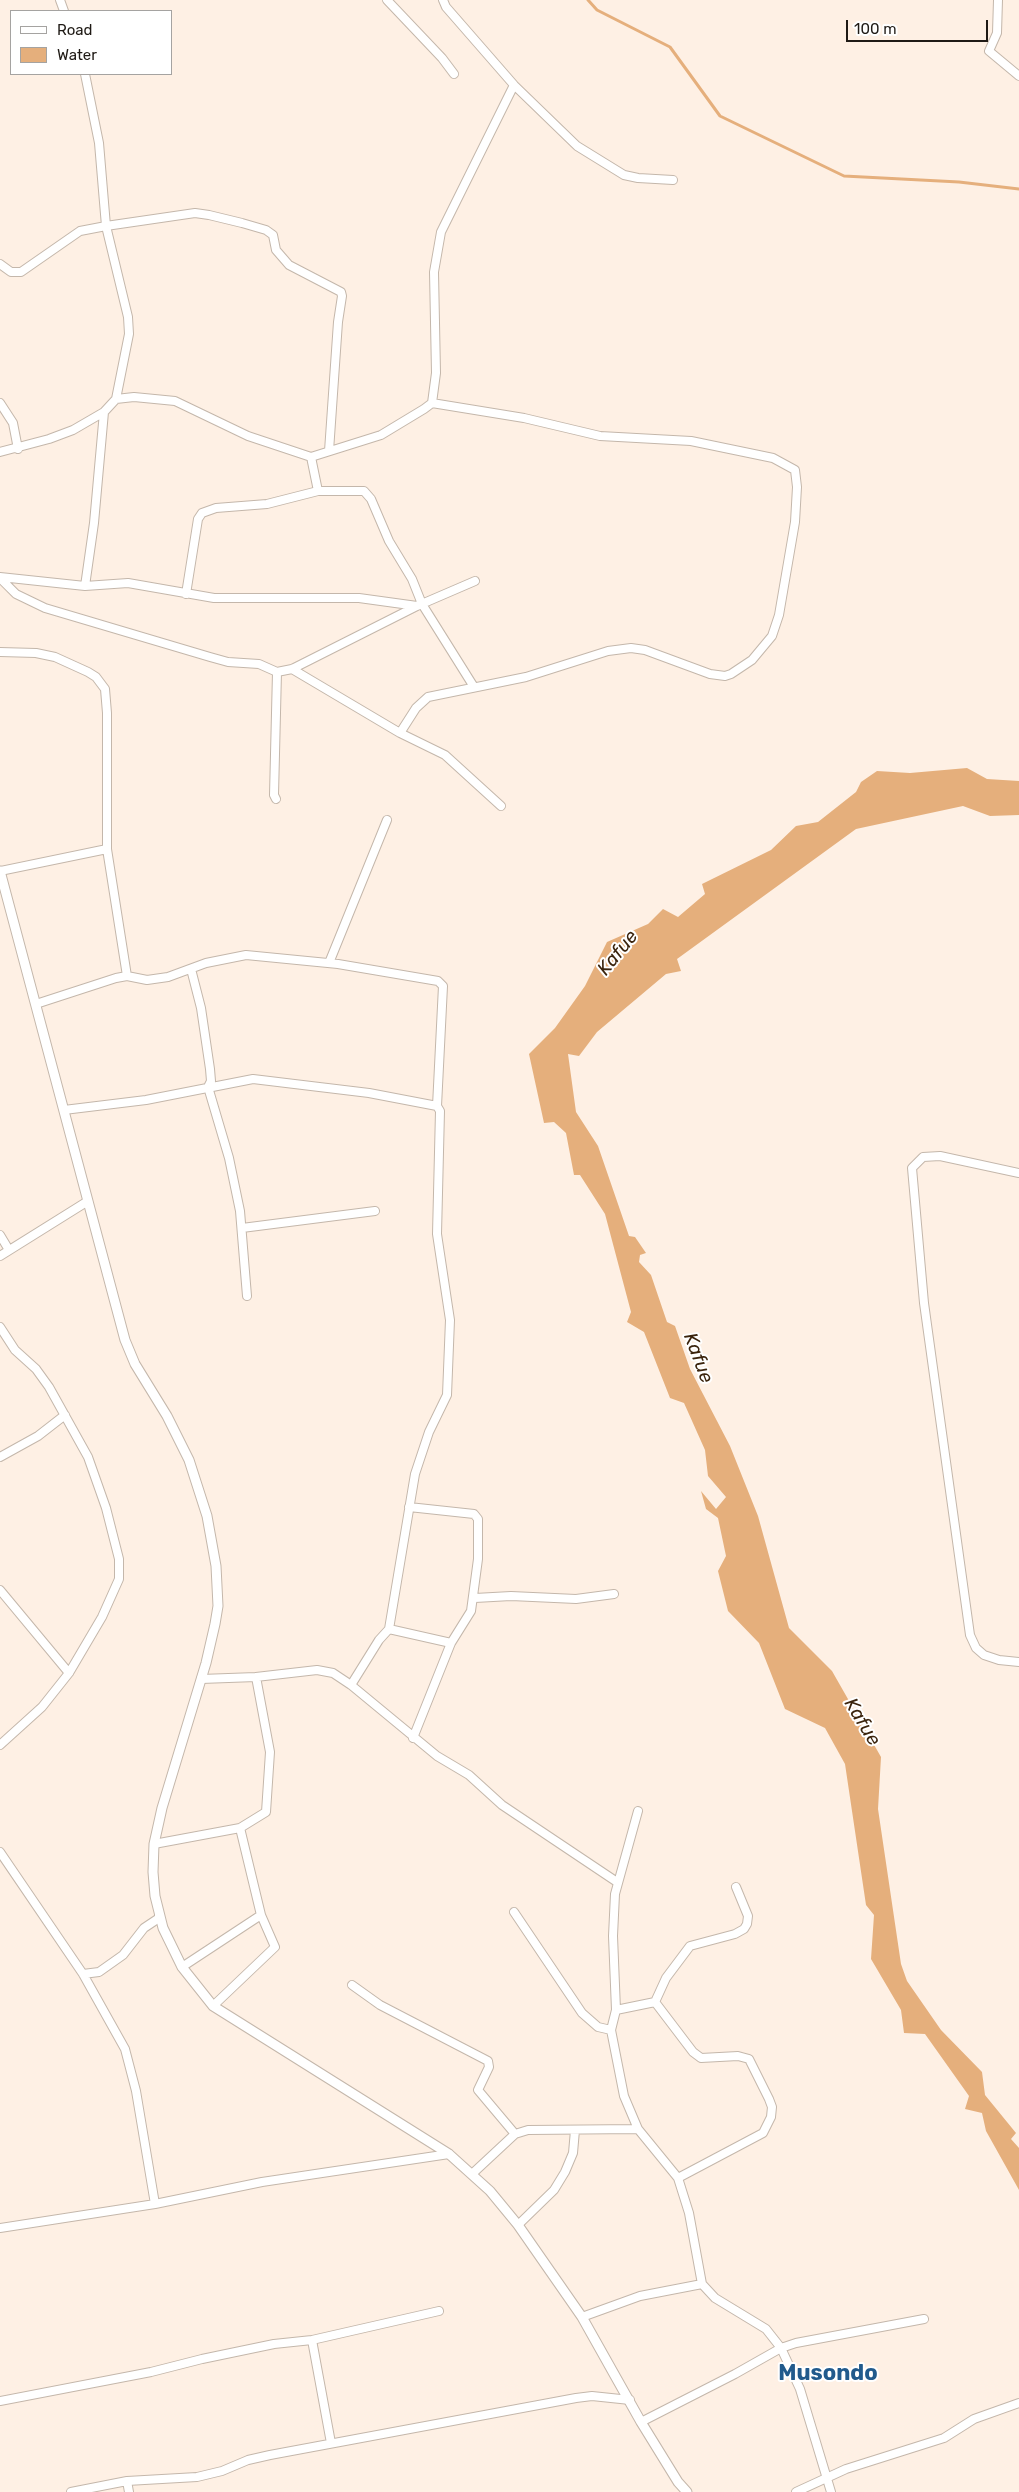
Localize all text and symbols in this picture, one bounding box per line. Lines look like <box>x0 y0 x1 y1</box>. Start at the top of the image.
legend <box>10 10 172 75</box>
scale bar <box>849 10 992 42</box>
text: 100 m <box>854 20 896 38</box>
text: Road <box>57 21 93 39</box>
text: Water <box>57 46 97 64</box>
water label: Kafue <box>593 926 643 980</box>
water label: Kafue <box>678 1330 718 1386</box>
water label: Kafue <box>839 1694 885 1750</box>
district label: Musondo <box>778 2361 878 2387</box>

